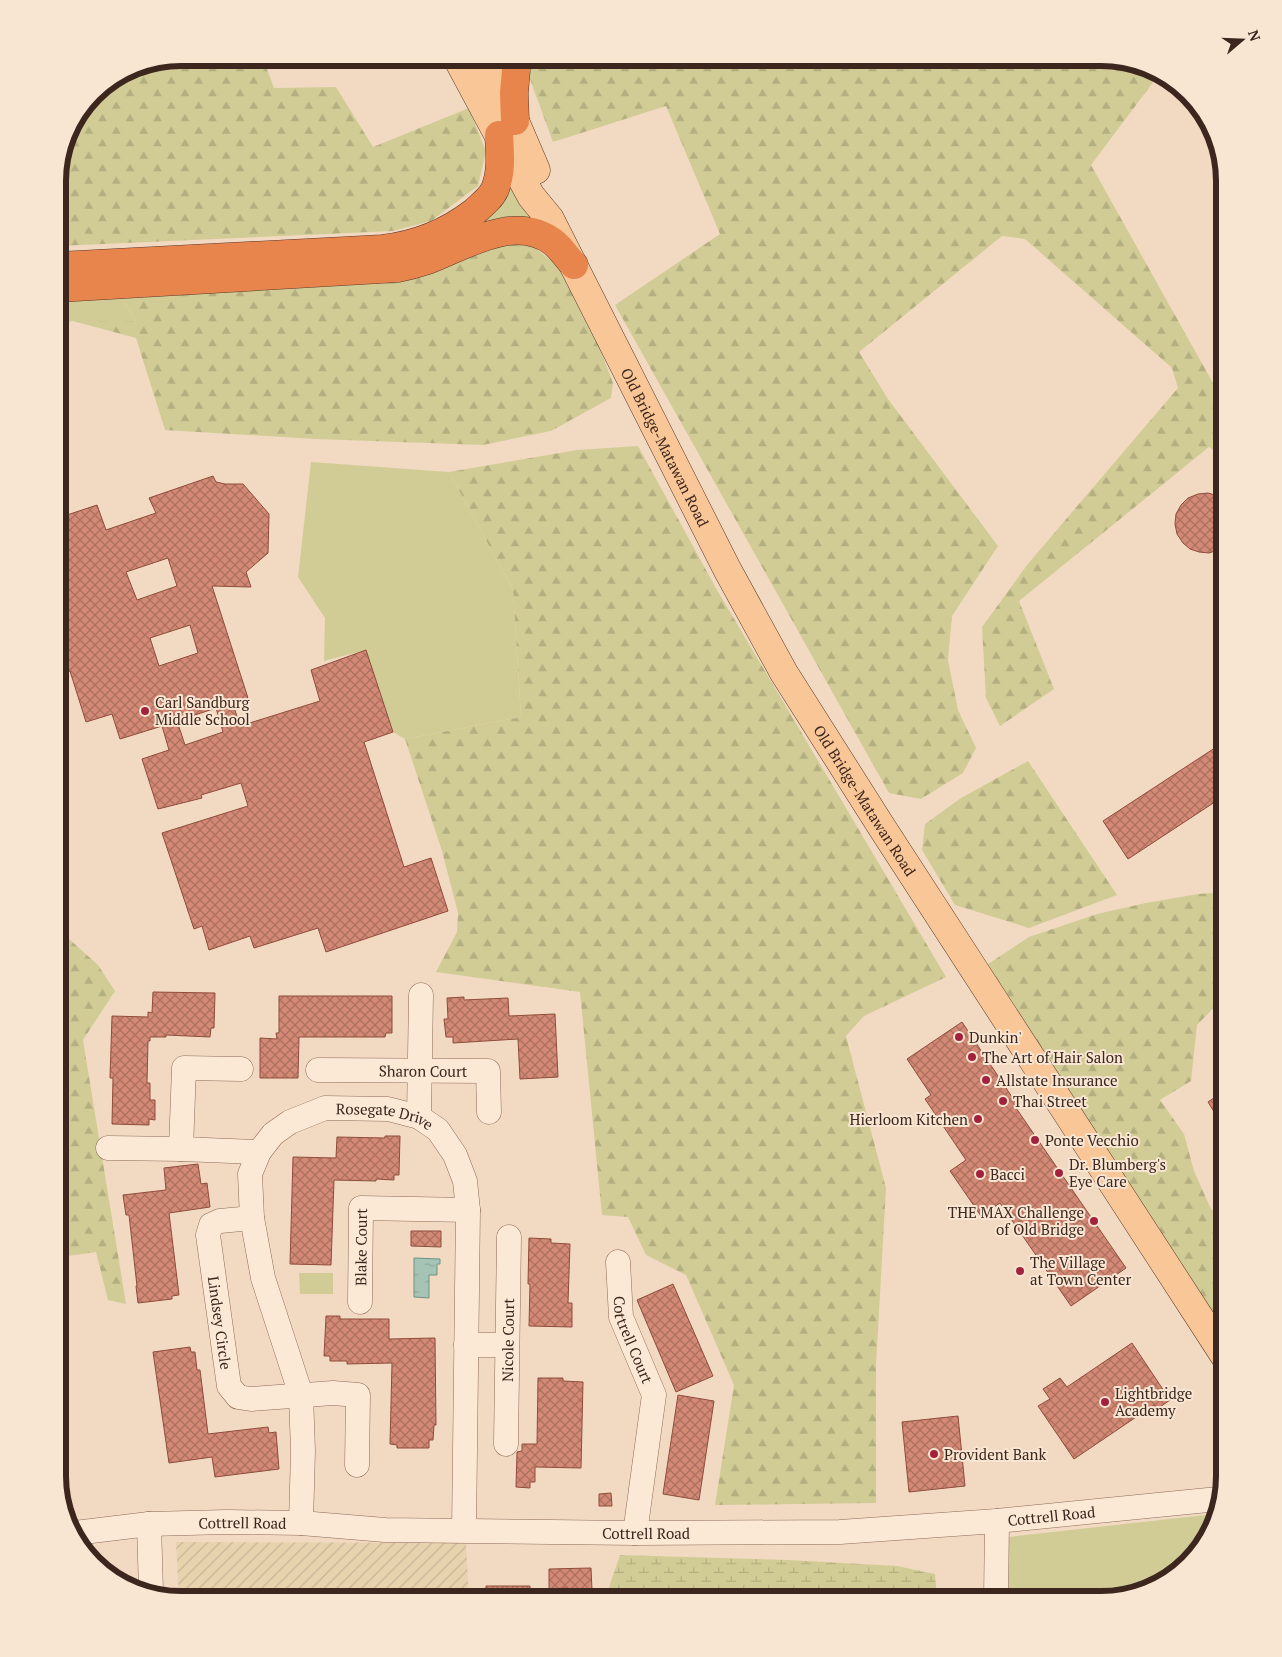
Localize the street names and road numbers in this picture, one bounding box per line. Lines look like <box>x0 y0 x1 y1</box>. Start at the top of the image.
street label: Old Bridge-Matawan Road <box>617 364 714 530</box>
street label: Old Bridge-Matawan Road <box>809 721 921 880</box>
street label: Sharon Court <box>379 1060 468 1081</box>
street label: Rosegate Drive <box>336 1098 438 1134</box>
street label: Blake Court <box>350 1208 371 1286</box>
street label: Lindsey Circle <box>204 1275 237 1371</box>
street label: Cottrell Court <box>610 1295 658 1387</box>
street label: Nicole Court <box>497 1298 518 1382</box>
street label: Cottrell Road <box>1007 1501 1096 1530</box>
street label: Cottrell Road <box>198 1512 287 1533</box>
street label: Cottrell Road <box>602 1523 690 1543</box>

